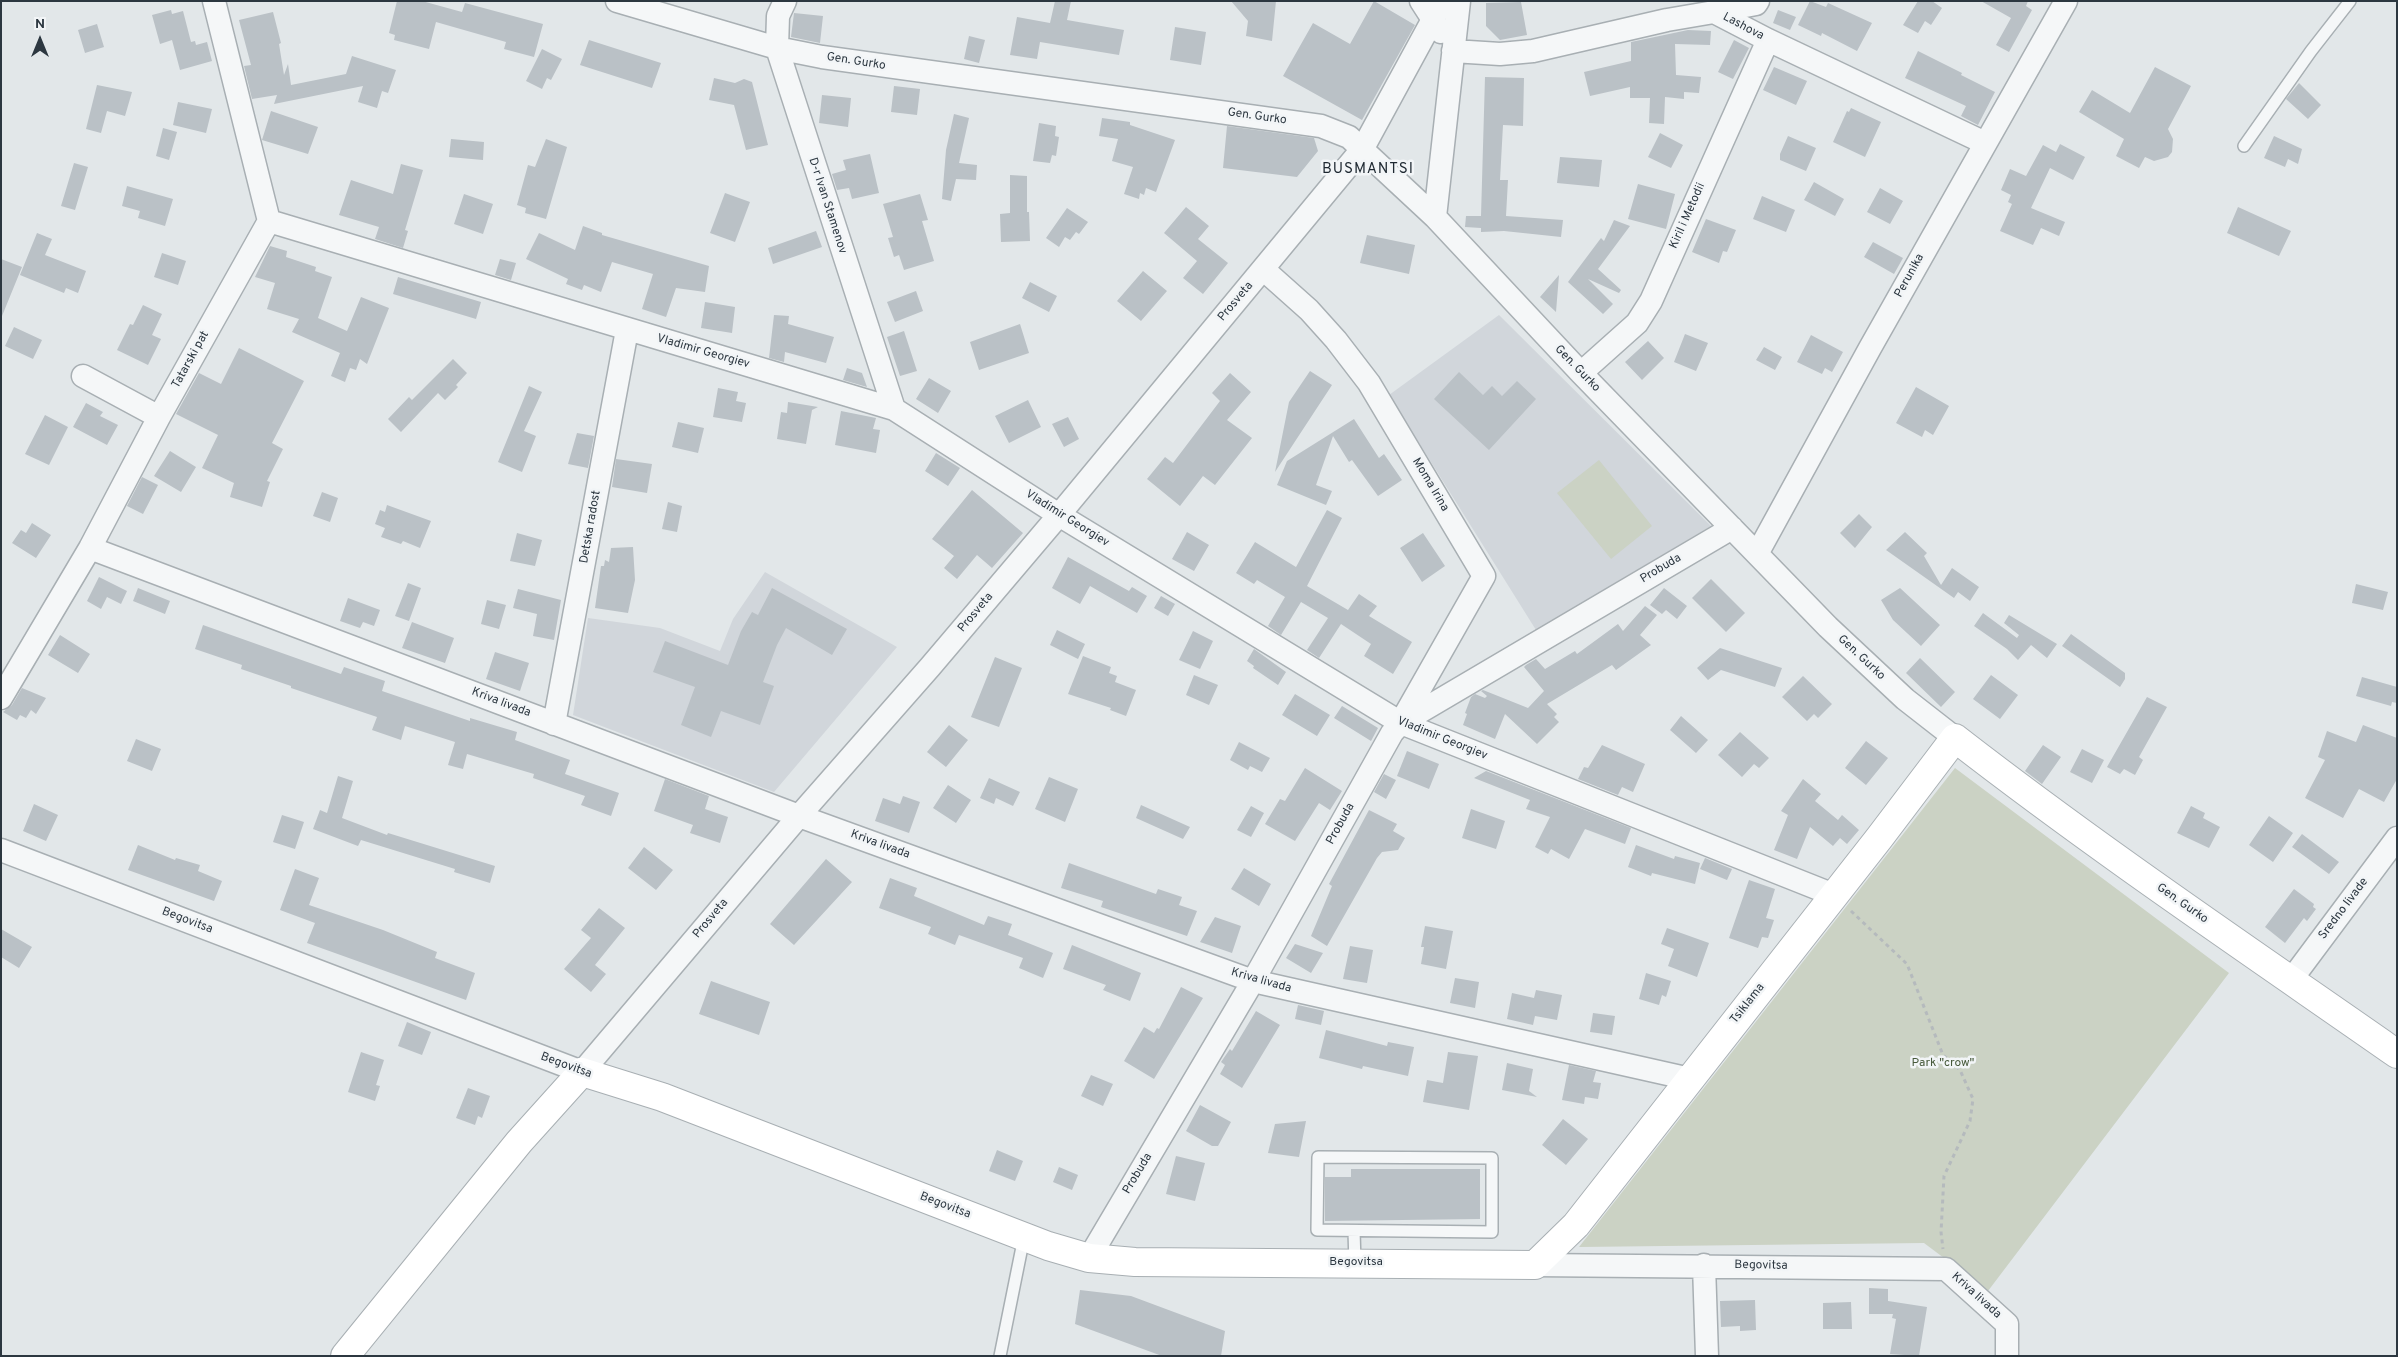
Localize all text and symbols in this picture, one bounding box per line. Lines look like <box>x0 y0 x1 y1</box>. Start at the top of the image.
street label: Lashova <box>1720 10 1766 44</box>
north arrow <box>15 15 65 65</box>
text: N <box>35 16 45 33</box>
street label: Gen. Gurko <box>825 50 887 74</box>
street label: Gen. Gurko <box>1226 106 1288 128</box>
street label: D-r Ivan Stamenov <box>805 156 849 256</box>
district label: BUSMANTSI <box>1321 161 1415 179</box>
street label: Kiril i Metodii <box>1667 181 1709 251</box>
street label: Perunika <box>1892 252 1928 300</box>
street label: Prosveta <box>1215 279 1257 325</box>
street label: Tatarski pat <box>169 329 213 391</box>
street label: Vladimir Georgiev <box>655 332 751 372</box>
street label: Gen. Gurko <box>1551 343 1603 395</box>
street label: Moma Irina <box>1408 456 1452 514</box>
street label: Vladimir Georgiev <box>1022 487 1112 551</box>
street label: Detska radost <box>577 489 605 565</box>
street label: Probuda <box>1638 551 1684 587</box>
street label: Prosveta <box>955 590 997 636</box>
street label: Gen. Gurko <box>1834 632 1888 684</box>
street label: Kriva livada <box>469 685 533 721</box>
street label: Vladimir Georgiev <box>1395 714 1489 764</box>
street label: Probuda <box>1324 801 1358 847</box>
street label: Kriva livada <box>848 828 912 862</box>
street label: Sredno livade <box>2316 875 2372 943</box>
street label: Gen. Gurko <box>2153 881 2211 927</box>
street label: Prosveta <box>690 896 732 942</box>
street label: Begovitsa <box>159 905 215 937</box>
street label: Kriva livada <box>1229 965 1293 997</box>
street label: Tsiklama <box>1728 981 1768 1027</box>
street label: Begovitsa <box>538 1050 594 1082</box>
park label: Park "crow" <box>1912 1057 1974 1071</box>
street label: Probuda <box>1120 1151 1156 1197</box>
street label: Begovitsa <box>917 1190 973 1222</box>
street label: Begovitsa <box>1329 1256 1383 1270</box>
street label: Begovitsa <box>1734 1258 1788 1274</box>
street label: Kriva livada <box>1948 1270 2004 1322</box>

